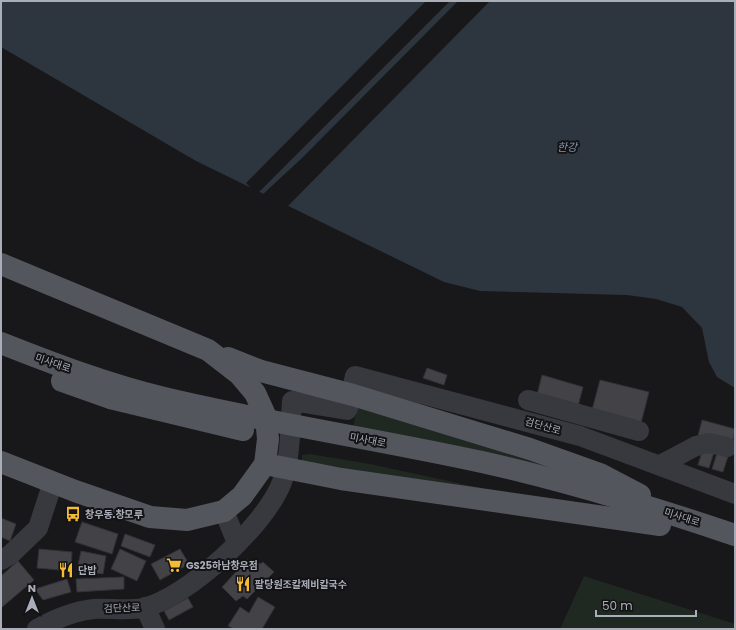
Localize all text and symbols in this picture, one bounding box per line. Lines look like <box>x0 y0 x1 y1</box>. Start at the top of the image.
water label: 한강 <box>557 139 579 155</box>
street label: 미사대로 <box>33 350 73 376</box>
street label: 검단산로 <box>523 414 563 438</box>
street label: 미사대로 <box>349 429 387 451</box>
street label: 미사대로 <box>662 504 702 530</box>
bus stop icon: 창우동.창모루 <box>64 505 82 523</box>
place label: 창우동.창모루 <box>85 507 143 522</box>
supermarket icon: GS25하남창우점 <box>165 556 183 574</box>
place label: GS25하남창우점 <box>186 558 258 573</box>
restaurant icon: 단밥 <box>57 561 75 579</box>
place label: 단밥 <box>78 563 97 578</box>
restaurant icon: 팔당원조칼제비칼국수 <box>234 575 252 593</box>
place label: 팔당원조칼제비칼국수 <box>255 577 347 592</box>
north arrow <box>12 578 52 618</box>
text: N <box>28 580 36 596</box>
scale bar <box>596 592 696 618</box>
text: 50 m <box>602 597 633 614</box>
street label: 검단산로 <box>103 600 141 616</box>

